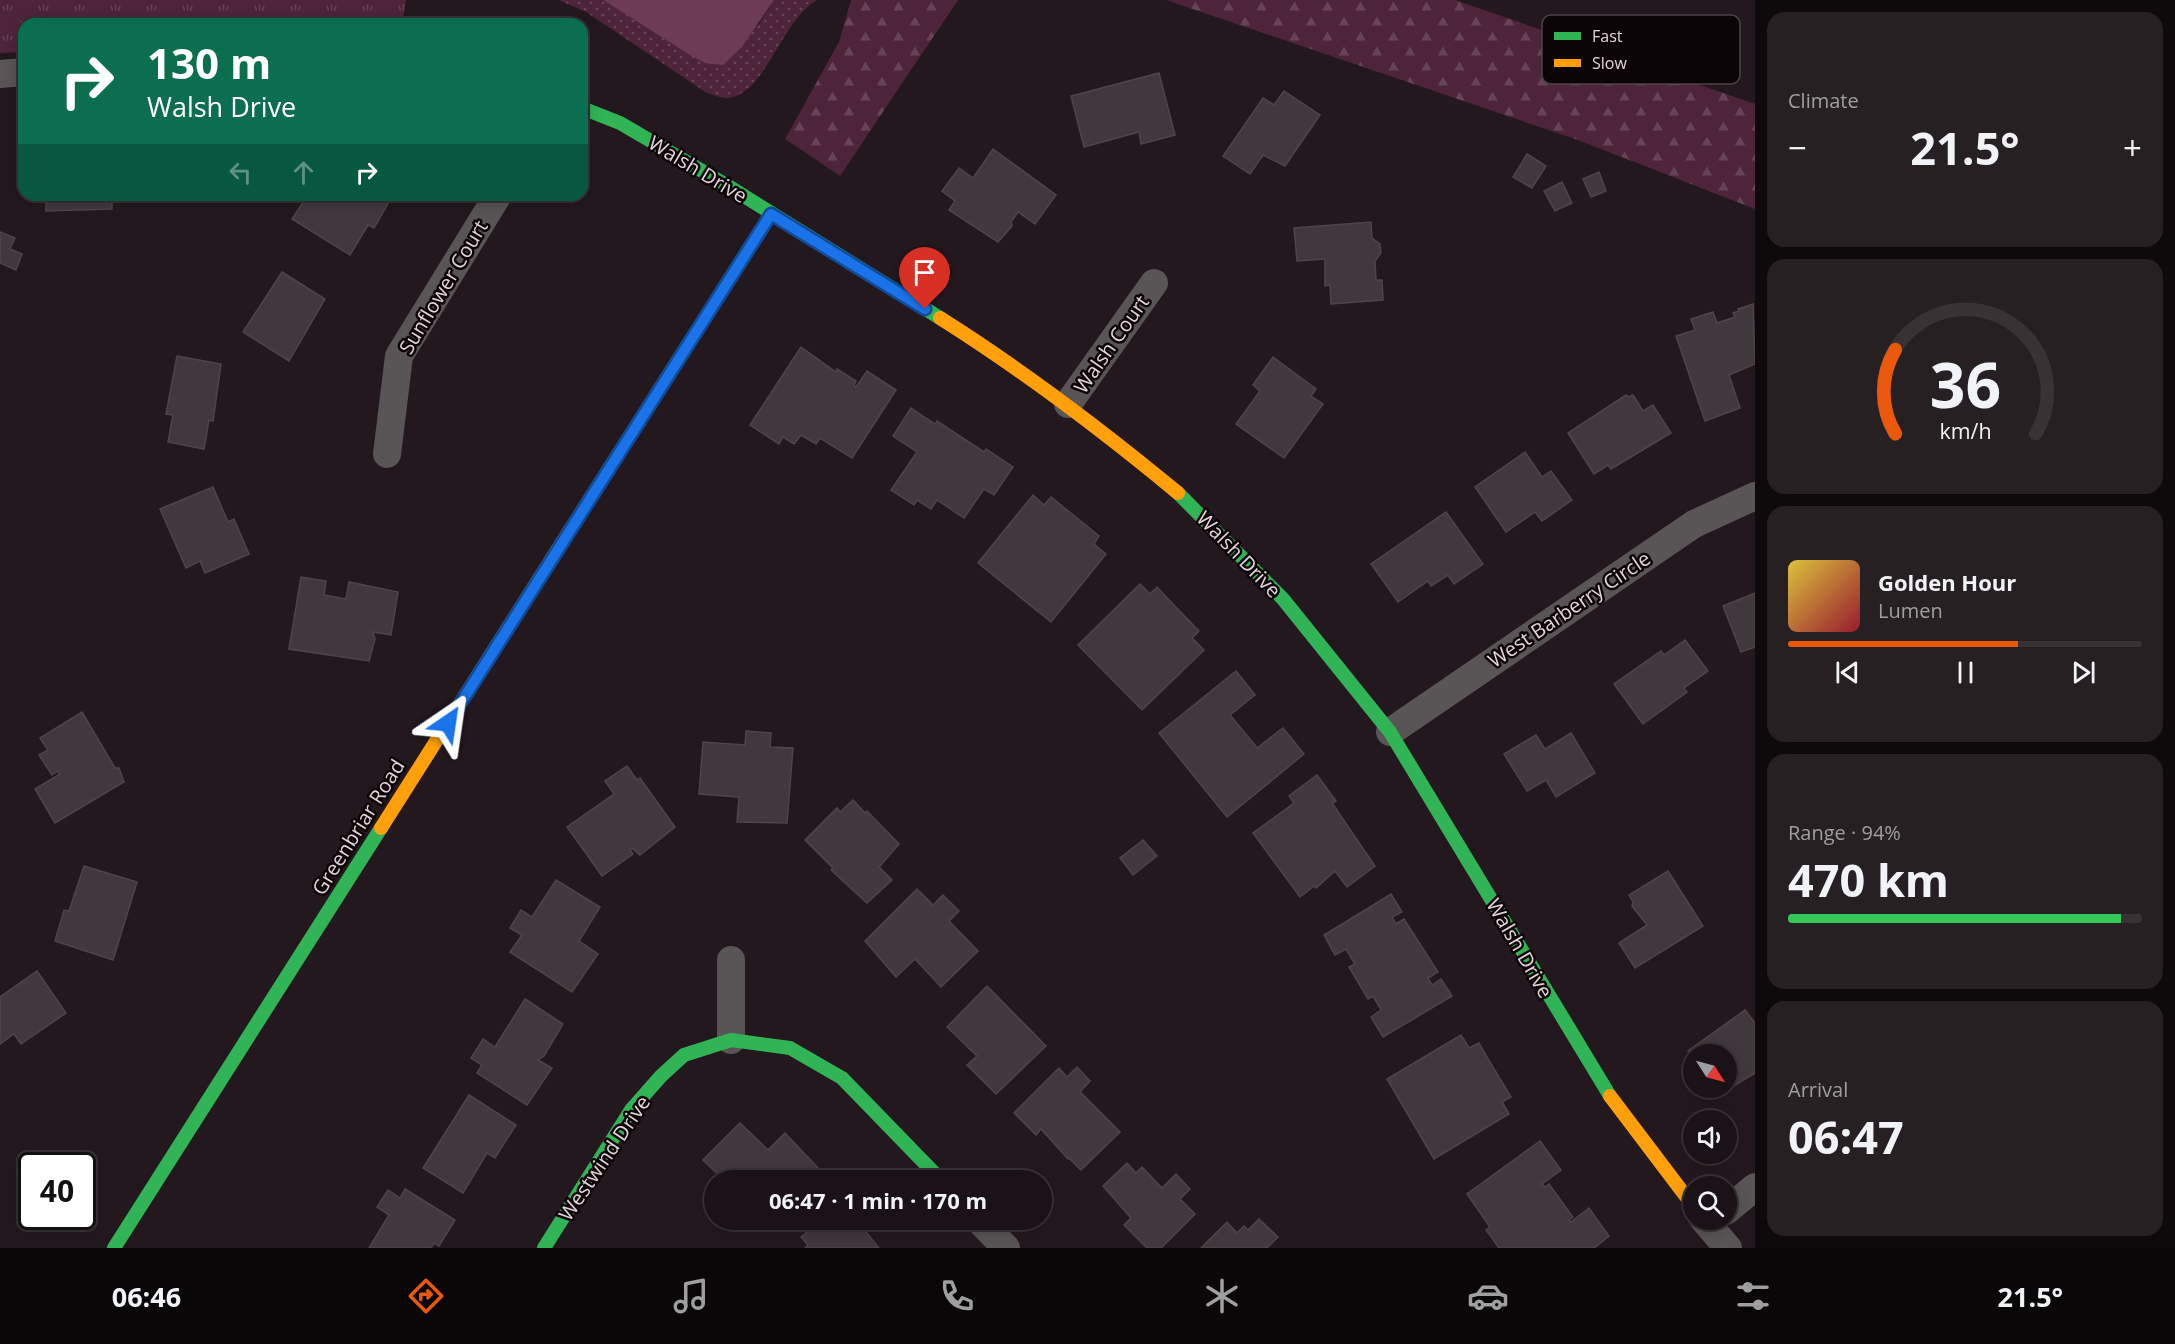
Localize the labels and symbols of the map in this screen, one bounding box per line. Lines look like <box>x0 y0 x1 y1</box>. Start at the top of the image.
legend <box>1542 15 1740 84</box>
text: Fast <box>1592 25 1623 47</box>
text: Slow <box>1592 52 1627 74</box>
street label: Walsh Drive <box>644 129 752 209</box>
street label: Sunflower Court <box>392 215 494 359</box>
pin <box>899 247 950 309</box>
street label: Walsh Court <box>1067 290 1155 398</box>
street label: Walsh Drive <box>1191 505 1287 603</box>
street label: West Barberry Circle <box>1482 545 1656 673</box>
position arrow <box>416 691 480 755</box>
street label: Greenbriar Road <box>305 754 411 900</box>
street label: Walsh Drive <box>1481 893 1559 1003</box>
north arrow <box>1683 1044 1737 1098</box>
street label: Westwind Drive <box>552 1090 656 1226</box>
speed limit sign: 40 <box>18 1152 96 1230</box>

